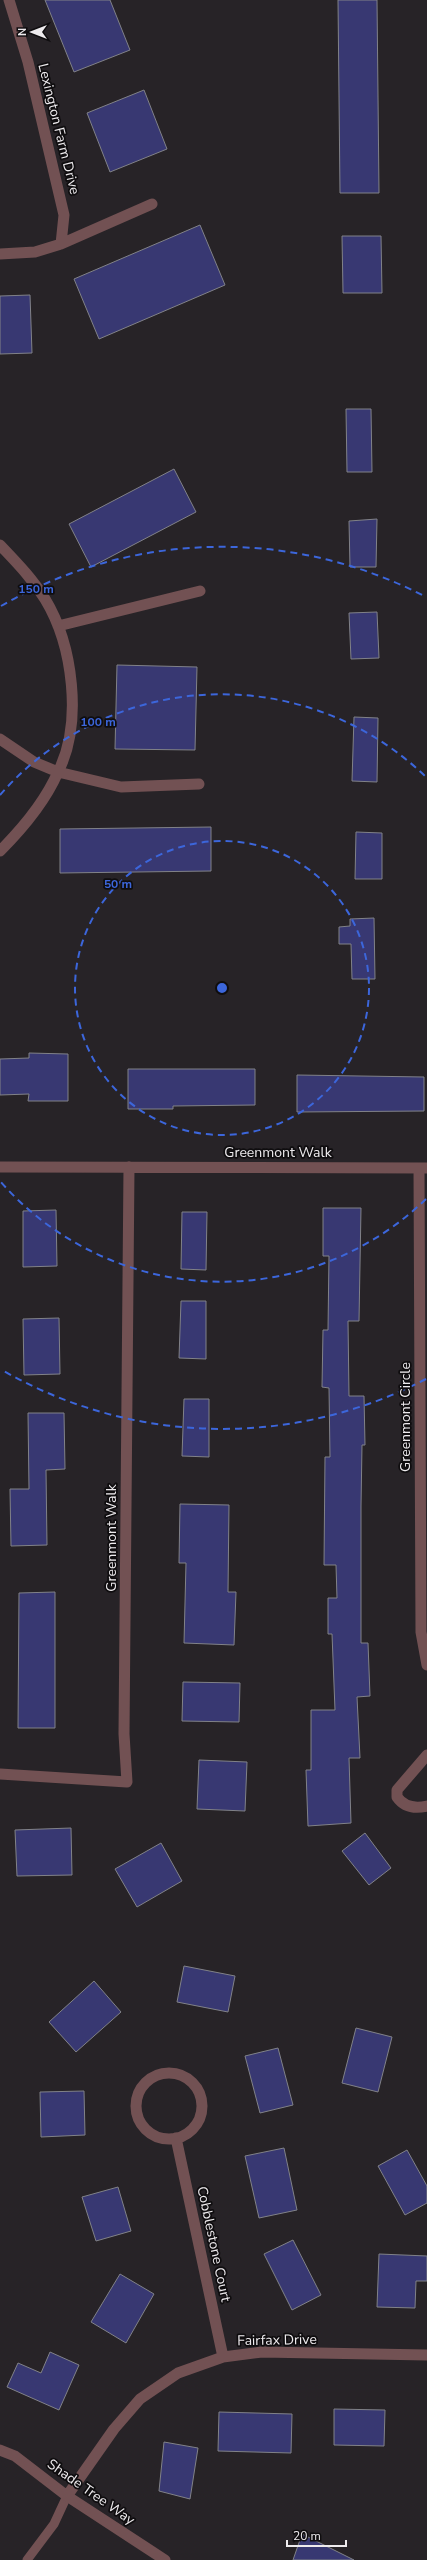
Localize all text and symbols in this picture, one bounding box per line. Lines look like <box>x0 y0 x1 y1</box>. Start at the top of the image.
north arrow <box>12 12 52 52</box>
text: N <box>15 28 30 36</box>
street label: Lexington Farm Drive <box>34 61 84 197</box>
text: 150 m <box>18 581 54 597</box>
text: 100 m <box>80 714 116 730</box>
text: 50 m <box>104 876 132 892</box>
centre of rings <box>215 981 229 995</box>
street label: Greenmont Walk <box>224 1143 333 1162</box>
street label: Greenmont Circle <box>396 1362 415 1472</box>
street label: Greenmont Walk <box>102 1483 121 1592</box>
street label: Cobblestone Court <box>192 2184 236 2304</box>
street label: Fairfax Drive <box>237 2330 317 2350</box>
street label: Shade Tree Way <box>43 2455 139 2530</box>
scale bar <box>287 2522 346 2548</box>
text: 20 m <box>293 2528 321 2544</box>

